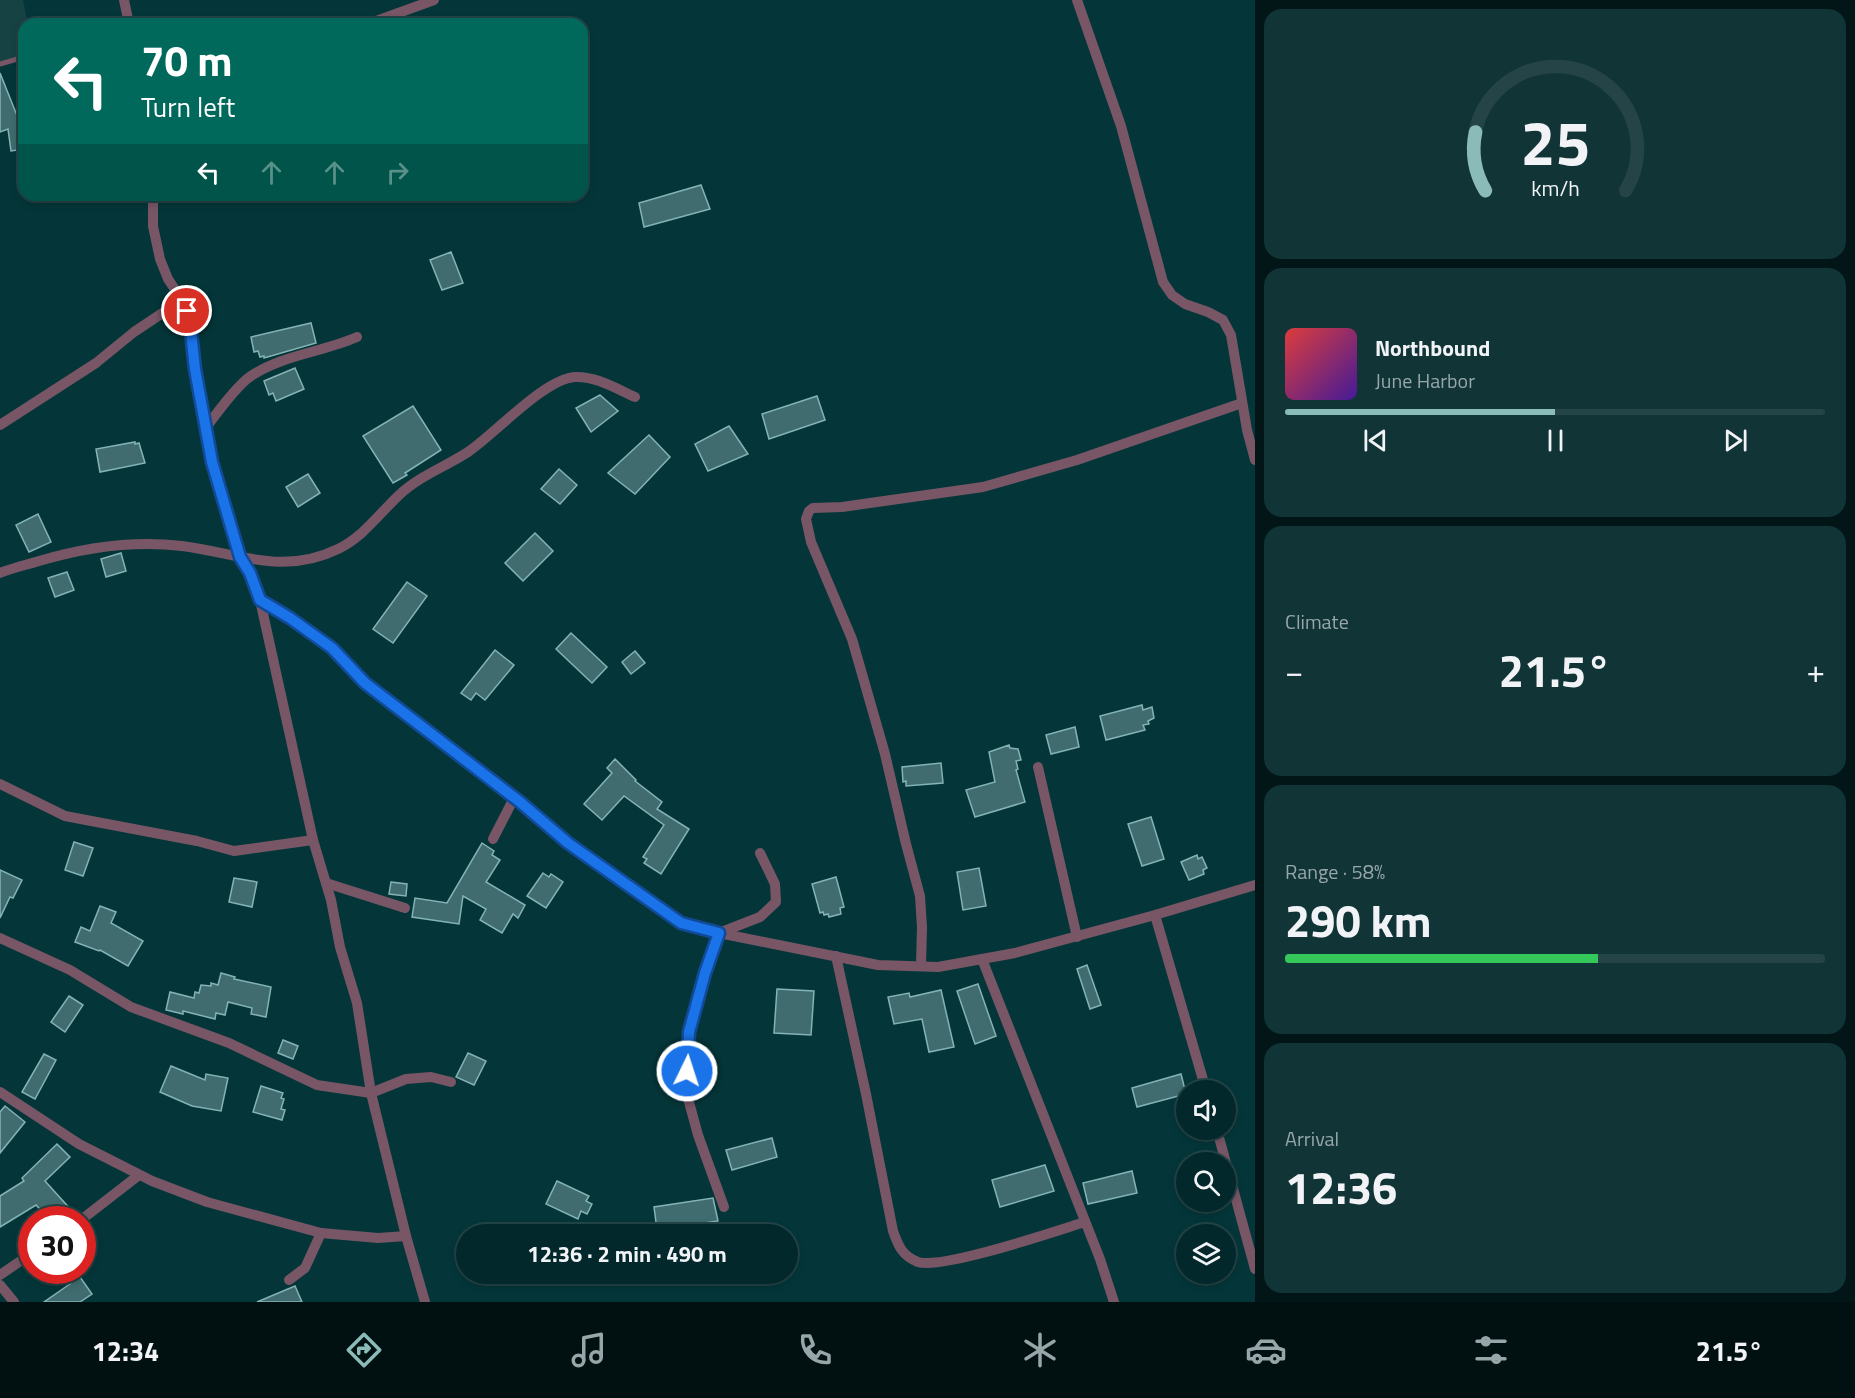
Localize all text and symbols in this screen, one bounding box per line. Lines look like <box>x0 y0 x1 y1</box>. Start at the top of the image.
text: 70 m <box>141 28 233 92</box>
icon: left <box>42 42 120 120</box>
text: Turn left <box>141 86 235 127</box>
text: 25 <box>1520 94 1590 189</box>
icon: left <box>192 156 225 189</box>
icon: ahead <box>255 156 288 189</box>
icon: ahead <box>318 156 351 189</box>
icon: right <box>381 156 414 189</box>
text: km/h <box>1531 172 1579 204</box>
pin <box>161 285 212 336</box>
icon: arrive <box>170 294 203 327</box>
text: Northbound <box>1375 331 1490 365</box>
text: June Harbor <box>1375 365 1475 396</box>
icon: previous <box>1359 424 1392 457</box>
icon: pause <box>1539 424 1572 457</box>
icon: next <box>1719 424 1752 457</box>
text: Climate <box>1285 606 1349 637</box>
text: 21.5° <box>1499 636 1611 704</box>
text: − <box>1285 646 1303 696</box>
text: + <box>1807 646 1825 696</box>
text: Range · 58% <box>1285 856 1385 887</box>
text: 290 km <box>1285 886 1431 954</box>
position arrow <box>655 1039 719 1103</box>
map controls <box>1176 1080 1236 1284</box>
button: sound <box>1176 1080 1236 1140</box>
text: Arrival <box>1285 1123 1339 1154</box>
button: search <box>1176 1152 1236 1212</box>
text: 12:36 <box>1285 1153 1397 1221</box>
speed limit sign: 30 <box>18 1206 96 1284</box>
button: layers <box>1176 1224 1236 1284</box>
text: 12:36 · 2 min · 490 m <box>527 1237 727 1271</box>
icon: directions <box>343 1329 385 1371</box>
icon: music <box>568 1329 610 1371</box>
icon: phone <box>794 1329 836 1371</box>
icon: climate <box>1019 1329 1061 1371</box>
icon: car <box>1245 1329 1287 1371</box>
icon: filters <box>1470 1329 1512 1371</box>
text: 12:34 <box>92 1330 159 1371</box>
text: 21.5° <box>1696 1330 1763 1371</box>

